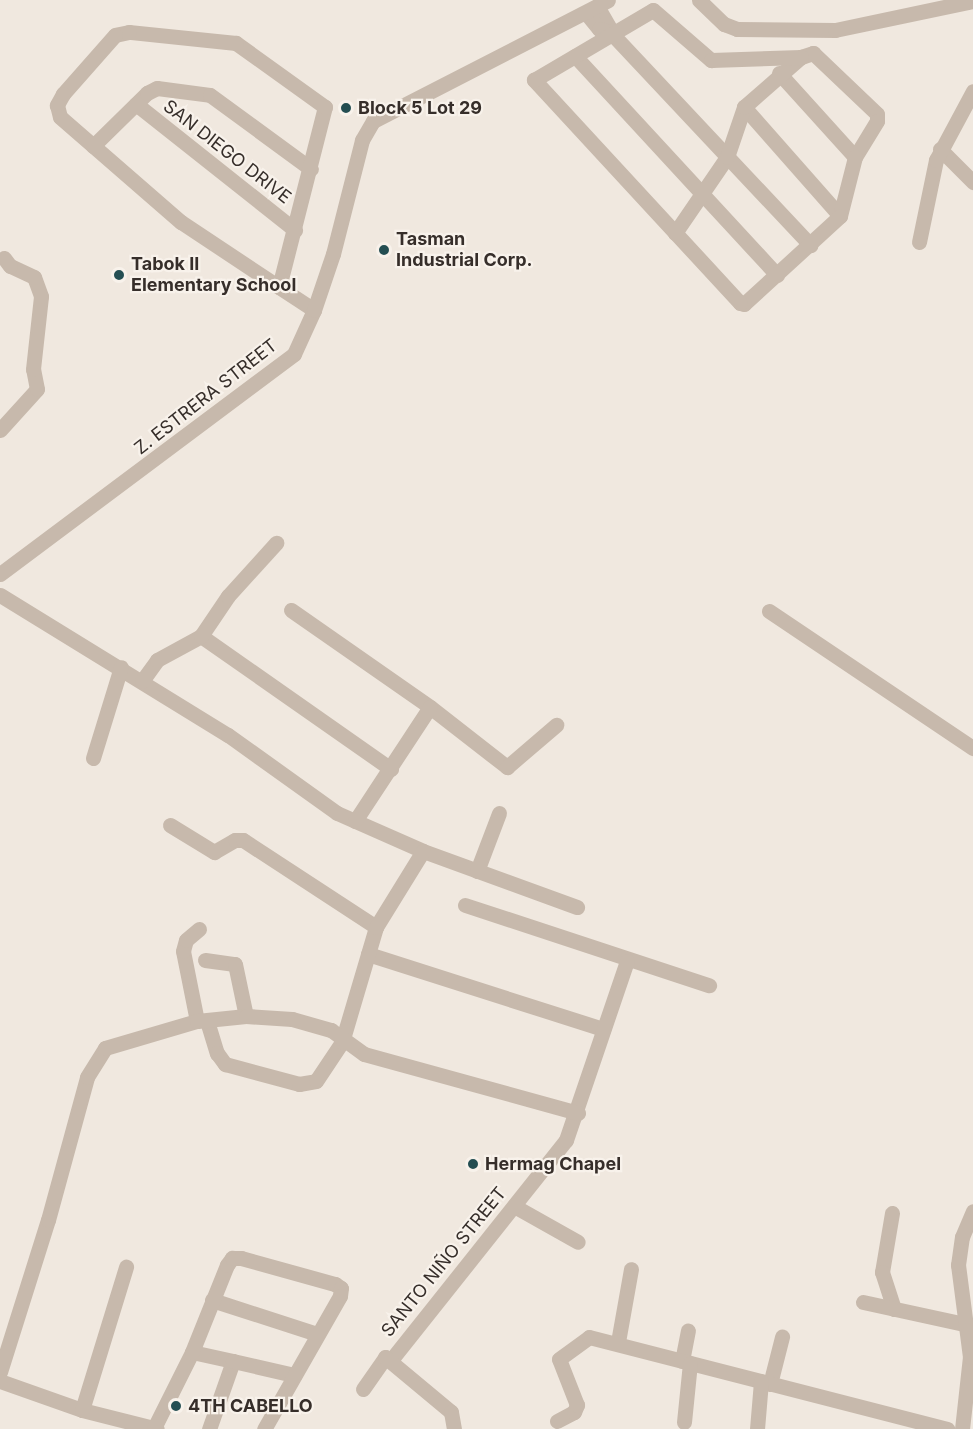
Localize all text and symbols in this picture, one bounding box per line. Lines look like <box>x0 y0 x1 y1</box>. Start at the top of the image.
street label: SAN DIEGO DRIVE <box>159 95 295 209</box>
place label: Block 5 Lot 29 <box>358 97 482 119</box>
marker: Block 5 Lot 29 <box>339 101 353 115</box>
place label: Tasman Industrial Corp. <box>396 229 533 272</box>
marker: Tasman Industrial Corp. <box>377 243 391 257</box>
place label: Tabok II Elementary School <box>131 254 296 296</box>
marker: Tabok II Elementary School <box>112 268 126 282</box>
street label: Z. ESTRERA STREET <box>130 335 282 459</box>
place label: Hermag Chapel <box>485 1153 621 1175</box>
marker: Hermag Chapel <box>466 1157 480 1171</box>
street label: SANTO NIÑO STREET <box>377 1183 511 1341</box>
place label: 4TH CABELLO <box>188 1395 313 1417</box>
marker: 4TH CABELLO <box>169 1399 183 1413</box>

